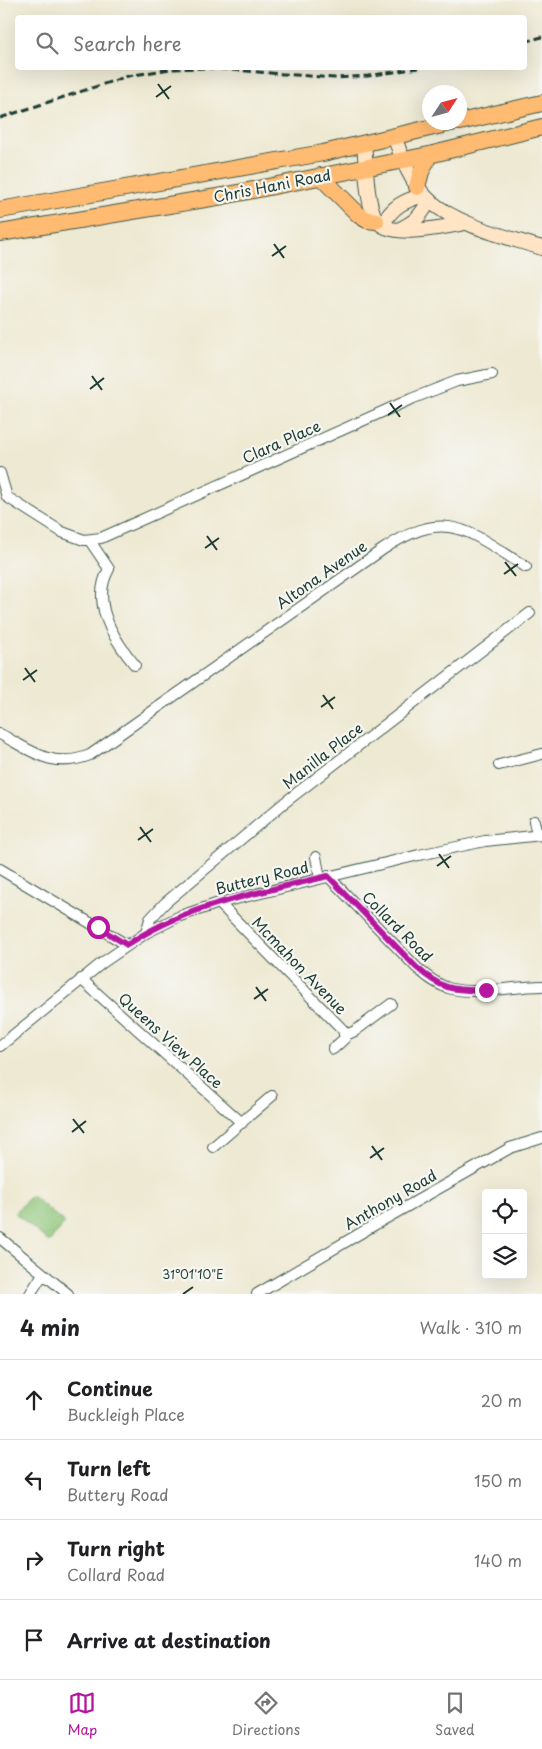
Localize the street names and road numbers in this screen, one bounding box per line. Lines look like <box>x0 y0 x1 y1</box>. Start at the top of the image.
street label: Chris Hani Road <box>211 162 333 208</box>
street label: Clara Place <box>238 413 324 469</box>
street label: Altona Avenue <box>271 534 371 614</box>
street label: Manilla Place <box>277 716 367 794</box>
street label: Buttery Road <box>213 854 311 900</box>
street label: Collard Road <box>357 885 439 967</box>
street label: Mcmahon Avenue <box>247 911 353 1019</box>
street label: Queens View Place <box>114 987 228 1093</box>
street label: Anthony Road <box>339 1163 441 1235</box>

